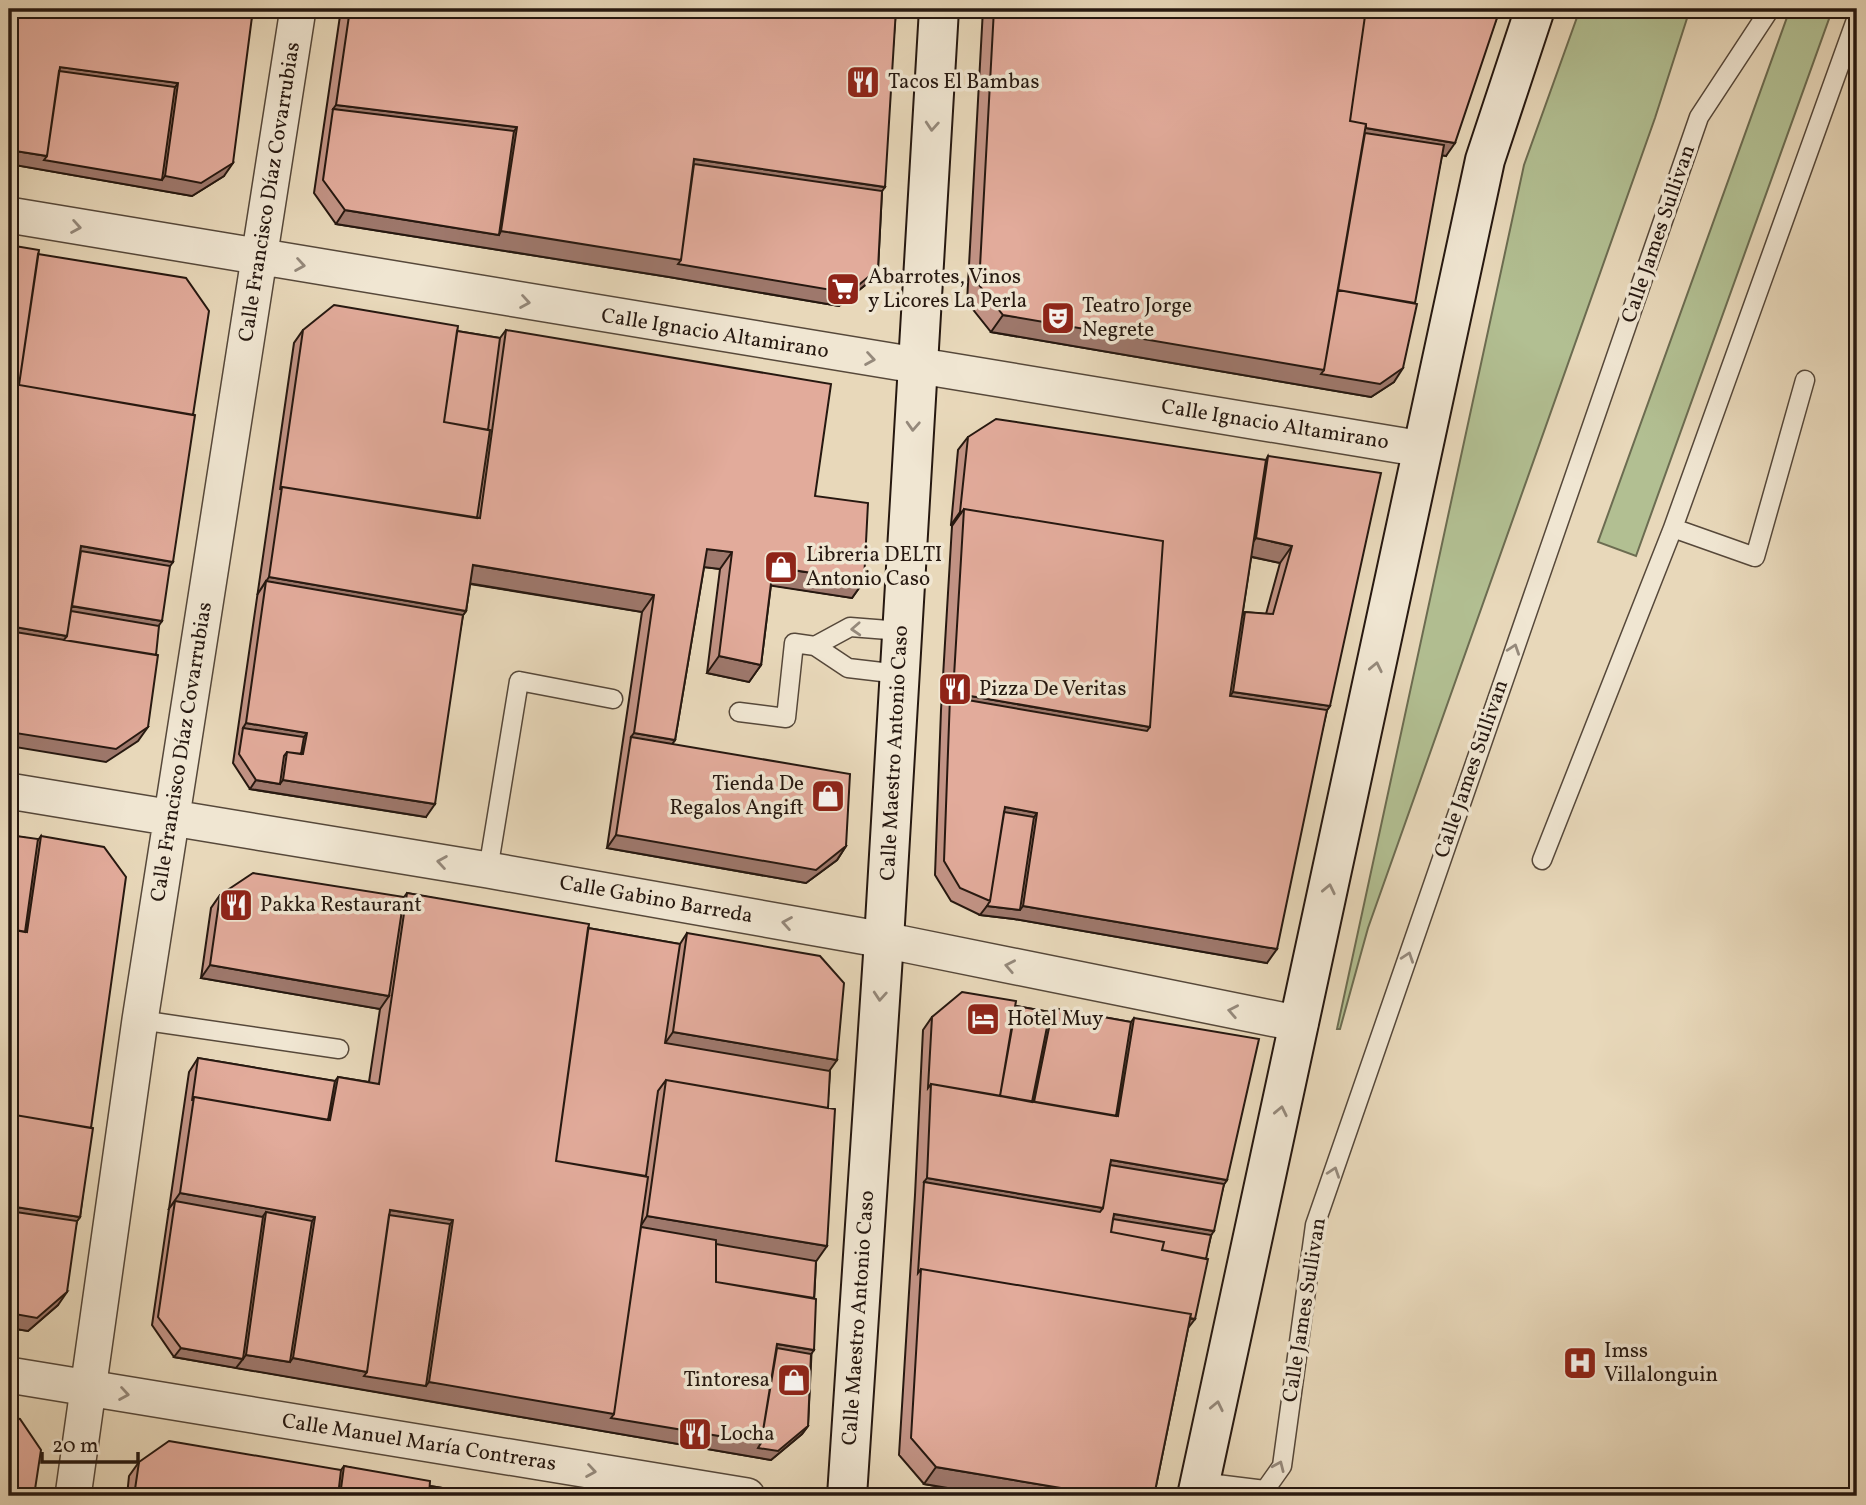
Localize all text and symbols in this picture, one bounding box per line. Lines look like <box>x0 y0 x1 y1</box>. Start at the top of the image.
street label: Calle Francisco Díaz Covarrubias <box>232 40 308 344</box>
restaurant icon: Tacos El Bambas <box>844 63 882 101</box>
place label: Tacos El Bambas <box>888 68 1039 97</box>
one-way arrow <box>925 121 940 132</box>
street label: Calle James Sullivan <box>1615 141 1703 327</box>
one-way arrow <box>70 219 82 234</box>
one-way arrow <box>294 257 306 272</box>
place label: Abarrotes, Vinos y Licores La Perla <box>868 263 1027 316</box>
supermarket icon: Abarrotes, Vinos y Licores La Perla <box>824 270 862 308</box>
place label: Teatro Jorge Negrete <box>1082 292 1192 345</box>
one-way arrow <box>519 294 531 309</box>
theatre icon: Teatro Jorge Negrete <box>1039 299 1077 337</box>
street label: Calle Ignacio Altamirano <box>599 302 831 366</box>
one-way arrow <box>864 351 876 366</box>
street label: Calle Ignacio Altamirano <box>1159 393 1391 457</box>
one-way arrow <box>906 421 921 432</box>
place label: Libreria DELTI Antonio Caso <box>806 541 942 594</box>
shop icon: Libreria DELTI Antonio Caso <box>762 548 800 586</box>
street label: Calle Francisco Díaz Covarrubias <box>144 600 220 904</box>
one-way arrow <box>851 622 862 637</box>
street label: Calle Maestro Antonio Caso <box>874 625 916 881</box>
one-way arrow <box>1506 643 1520 656</box>
one-way arrow <box>1367 661 1382 673</box>
restaurant icon: Pizza De Veritas <box>936 670 974 708</box>
place label: Pizza De Veritas <box>979 675 1126 704</box>
street label: Calle James Sullivan <box>1428 676 1516 862</box>
place label: Tienda De Regalos Angift <box>669 770 804 823</box>
shop icon: Tienda De Regalos Angift <box>809 777 847 815</box>
one-way arrow <box>436 855 448 870</box>
street label: Calle Gabino Barreda <box>557 869 755 931</box>
one-way arrow <box>1320 883 1335 895</box>
restaurant icon: Pakka Restaurant <box>217 886 255 924</box>
place label: Pakka Restaurant <box>260 891 422 920</box>
one-way arrow <box>781 916 793 931</box>
one-way arrow <box>1400 951 1414 963</box>
one-way arrow <box>1004 959 1016 974</box>
one-way arrow <box>873 991 888 1002</box>
hotel icon: Hotel Muy <box>964 1000 1002 1038</box>
one-way arrow <box>1227 1004 1239 1019</box>
place label: Hotel Muy <box>1007 1005 1104 1034</box>
one-way arrow <box>1272 1106 1287 1118</box>
one-way arrow <box>1326 1166 1340 1179</box>
street label: Calle Maestro Antonio Caso <box>836 1190 882 1446</box>
street label: Calle James Sullivan <box>1276 1216 1334 1404</box>
place label: Imss Villalonguin <box>1604 1337 1718 1390</box>
hospital icon: Imss Villalonguin <box>1561 1344 1599 1382</box>
shop icon: Tintoresa <box>775 1361 813 1399</box>
place label: Tintoresa <box>683 1366 770 1395</box>
one-way arrow <box>118 1387 130 1402</box>
one-way arrow <box>1208 1400 1223 1412</box>
street label: Calle Manuel María Contreras <box>280 1407 558 1479</box>
restaurant icon: Locha <box>676 1415 714 1453</box>
place label: Locha <box>720 1420 775 1449</box>
scale bar <box>42 1421 138 1465</box>
text: 20 m <box>52 1432 98 1461</box>
one-way arrow <box>1271 1461 1285 1473</box>
one-way arrow <box>585 1463 597 1478</box>

